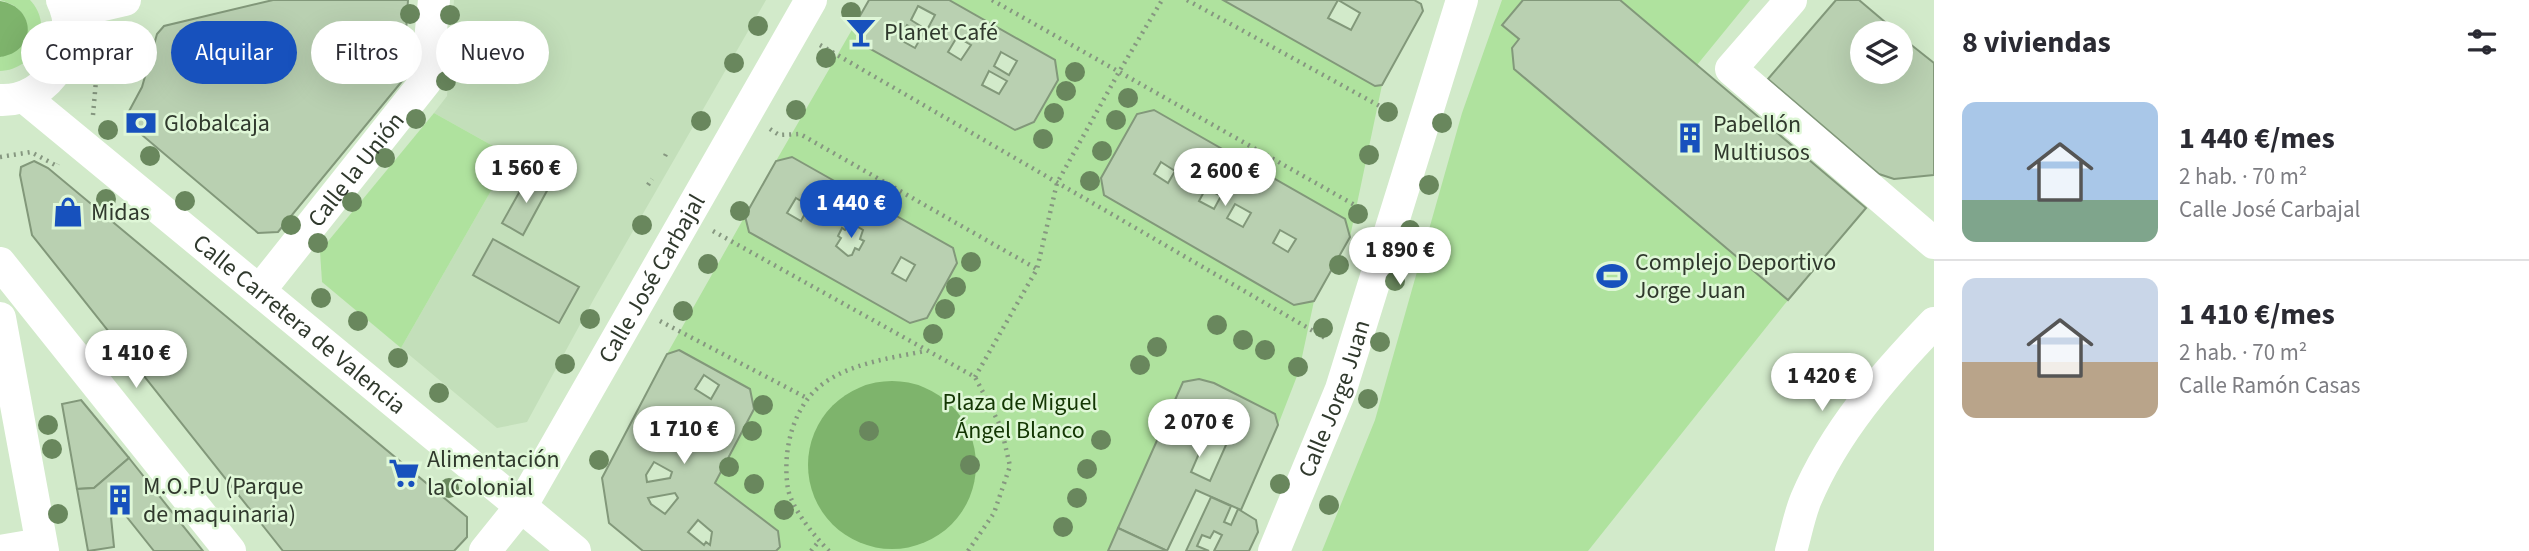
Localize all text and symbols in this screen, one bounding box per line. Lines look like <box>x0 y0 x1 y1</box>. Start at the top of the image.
bar icon: Planet Café <box>844 15 878 49</box>
place label: Planet Café <box>884 15 998 50</box>
chip: Comprar <box>21 21 157 84</box>
chip: Alquilar <box>171 21 297 84</box>
chip: Filtros <box>311 21 422 84</box>
chip: Nuevo <box>436 21 549 84</box>
map controls <box>1850 21 1913 84</box>
button: layers <box>1850 21 1913 84</box>
text: 8 viviendas <box>1962 21 2111 64</box>
icon: filters <box>2463 23 2501 61</box>
street label: Calle la Unión <box>299 104 413 235</box>
bank icon: Globalcaja <box>124 106 158 140</box>
place label: Globalcaja <box>164 106 270 141</box>
place label: Pabellón Multiusos <box>1713 107 1810 170</box>
text: 1 440 €/mes <box>2179 117 2335 160</box>
building icon: Pabellón Multiusos <box>1673 121 1707 155</box>
icon: home <box>2018 130 2102 214</box>
pin: 1 560 € <box>461 146 591 205</box>
pin: 2 600 € <box>1160 148 1290 208</box>
text: 1 560 € <box>491 151 561 184</box>
text: 2 600 € <box>1190 154 1260 187</box>
text: 2 hab. · 70 m² <box>2179 160 2307 193</box>
pin: 1 440 € <box>786 180 916 240</box>
text: 1 440 € <box>816 186 886 219</box>
street label: Calle José Carbajal <box>589 188 714 369</box>
text: Calle José Carbajal <box>2179 193 2360 226</box>
shop icon: Midas <box>51 195 85 229</box>
place label: Midas <box>91 195 150 230</box>
street label: Calle Carretera de Valencia <box>185 226 414 422</box>
pin: 1 890 € <box>1335 228 1465 287</box>
text: 1 890 € <box>1365 233 1435 266</box>
place label: Complejo Deportivo Jorge Juan <box>1635 245 1836 308</box>
sports icon: Complejo Deportivo Jorge Juan <box>1595 259 1629 293</box>
text: 1 410 €/mes <box>2179 293 2335 336</box>
icon: home <box>2018 306 2102 390</box>
street label: Calle Jorge Juan <box>1289 315 1379 483</box>
pin: 1 410 € <box>71 330 201 390</box>
text: 1 410 € <box>101 336 171 369</box>
text: 2 hab. · 70 m² <box>2179 336 2307 369</box>
pin: 1 420 € <box>1757 354 1887 413</box>
text: 1 420 € <box>1787 359 1857 392</box>
text: Calle Ramón Casas <box>2179 369 2360 402</box>
park label: Plaza de Miguel Ángel Blanco <box>943 385 1097 448</box>
pin: 2 070 € <box>1134 400 1264 459</box>
text: 2 070 € <box>1164 405 1234 438</box>
pin: 1 710 € <box>619 406 749 466</box>
text: 1 710 € <box>649 412 719 445</box>
place label: Alimentación la Colonial <box>427 442 560 505</box>
supermarket icon: Alimentación la Colonial <box>387 456 421 490</box>
place label: M.O.P.U (Parque de maquinaria) <box>143 469 303 532</box>
building icon: M.O.P.U (Parque de maquinaria) <box>103 483 137 517</box>

